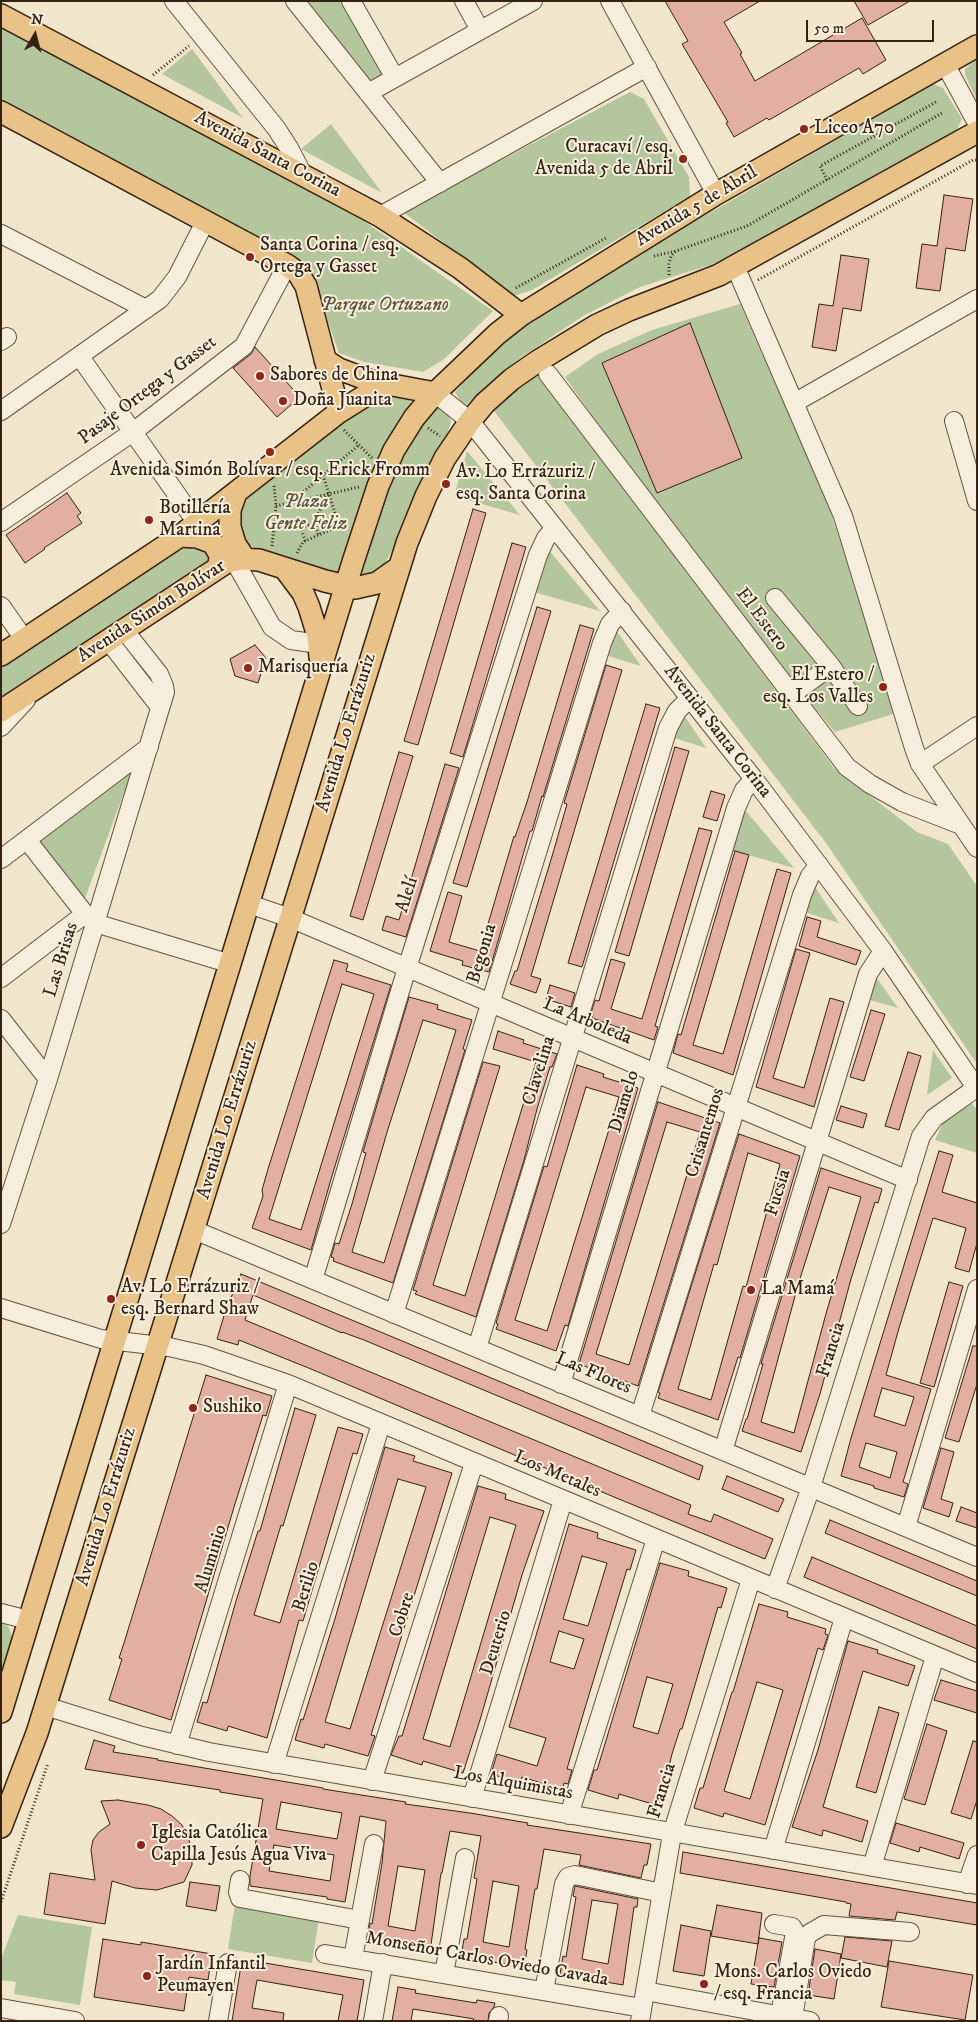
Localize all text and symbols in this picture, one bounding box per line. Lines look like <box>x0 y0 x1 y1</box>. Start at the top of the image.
north arrow <box>10 10 60 60</box>
text: N <box>30 10 44 30</box>
scale bar <box>808 10 936 42</box>
text: 50 m <box>814 19 844 38</box>
street label: Avenida Santa Corina <box>190 107 344 203</box>
place label: Liceo A70 <box>814 118 894 140</box>
marker: Liceo A70 <box>798 123 810 135</box>
place label: Curacaví / esq. Avenida 5 de Abril <box>535 137 673 181</box>
marker: Curacaví / esq. Avenida 5 de Abril <box>677 153 689 165</box>
street label: Avenida 5 de Abril <box>632 162 762 252</box>
place label: Santa Corina / esq. Ortega y Gasset <box>260 235 399 279</box>
marker: Santa Corina / esq. Ortega y Gasset <box>244 251 256 263</box>
park label: Parque Ortuzano <box>321 295 449 317</box>
street label: Pasaje Ortega y Gasset <box>74 332 222 450</box>
place label: Sabores de China <box>270 365 398 387</box>
marker: Sabores de China <box>254 370 266 382</box>
place label: Doña Juanita <box>293 390 392 412</box>
marker: Doña Juanita <box>277 395 289 407</box>
marker: Avenida Simón Bolívar / esq. Erick Fromm <box>264 446 276 458</box>
place label: Avenida Simón Bolívar / esq. Erick Fromm <box>110 460 430 482</box>
place label: Av. Lo Errázuriz / esq. Santa Corina <box>456 462 594 506</box>
marker: Av. Lo Errázuriz / esq. Santa Corina <box>440 478 452 490</box>
park label: Plaza Gente Feliz <box>264 492 348 536</box>
place label: Botillería Martina <box>159 498 231 542</box>
marker: Botillería Martina <box>143 514 155 526</box>
street label: Avenida Simón Bolívar <box>74 556 230 668</box>
street label: El Estero <box>730 584 792 656</box>
street label: Avenida Lo Errázuriz <box>312 651 382 815</box>
place label: Marisquería <box>258 657 348 679</box>
street label: Avenida Santa Corina <box>658 661 776 803</box>
marker: Marisquería <box>242 662 254 674</box>
place label: El Estero / esq. Los Valles <box>763 665 873 709</box>
marker: El Estero / esq. Los Valles <box>877 681 889 693</box>
street label: Alelí <box>392 874 424 916</box>
street label: Las Brisas <box>40 920 84 1000</box>
street label: Begonia <box>463 921 503 987</box>
street label: La Arboleda <box>539 993 635 1051</box>
street label: Clavelina <box>519 1034 561 1108</box>
street label: Avenida Lo Errázuriz <box>193 1038 263 1202</box>
street label: Diamelo <box>605 1068 645 1136</box>
street label: Crisantemos <box>682 1085 730 1181</box>
street label: Fucsia <box>761 1167 797 1219</box>
place label: Av. Lo Errázuriz / esq. Bernard Shaw <box>121 1277 259 1321</box>
place label: La Mamá <box>761 1279 835 1301</box>
marker: La Mamá <box>745 1284 757 1296</box>
marker: Av. Lo Errázuriz / esq. Bernard Shaw <box>105 1293 117 1305</box>
street label: Francia <box>813 1319 851 1381</box>
street label: Las Flores <box>552 1348 634 1400</box>
place label: Sushiko <box>203 1397 262 1419</box>
marker: Sushiko <box>187 1402 199 1414</box>
street label: Avenida Lo Errázuriz <box>72 1425 142 1589</box>
street label: Los Metales <box>510 1446 604 1504</box>
street label: Aluminio <box>191 1522 233 1596</box>
street label: Berilio <box>289 1559 325 1615</box>
street label: Cobre <box>385 1590 421 1640</box>
street label: Deuterio <box>476 1608 518 1678</box>
street label: Francia <box>644 1760 682 1822</box>
street label: Los Alquimistas <box>452 1762 574 1806</box>
place label: Iglesia Católica Capilla Jesús Agua Viva <box>151 1823 327 1867</box>
marker: Iglesia Católica Capilla Jesús Agua Viva <box>135 1839 147 1851</box>
street label: Monseñor Carlos Oviedo Cavada <box>364 1927 610 1993</box>
place label: Jardín Infantil Peumayen <box>157 1954 266 1998</box>
place label: Mons. Carlos Oviedo / esq. Francia <box>714 1962 871 2006</box>
marker: Jardín Infantil Peumayen <box>141 1970 153 1982</box>
marker: Mons. Carlos Oviedo / esq. Francia <box>698 1978 710 1990</box>

